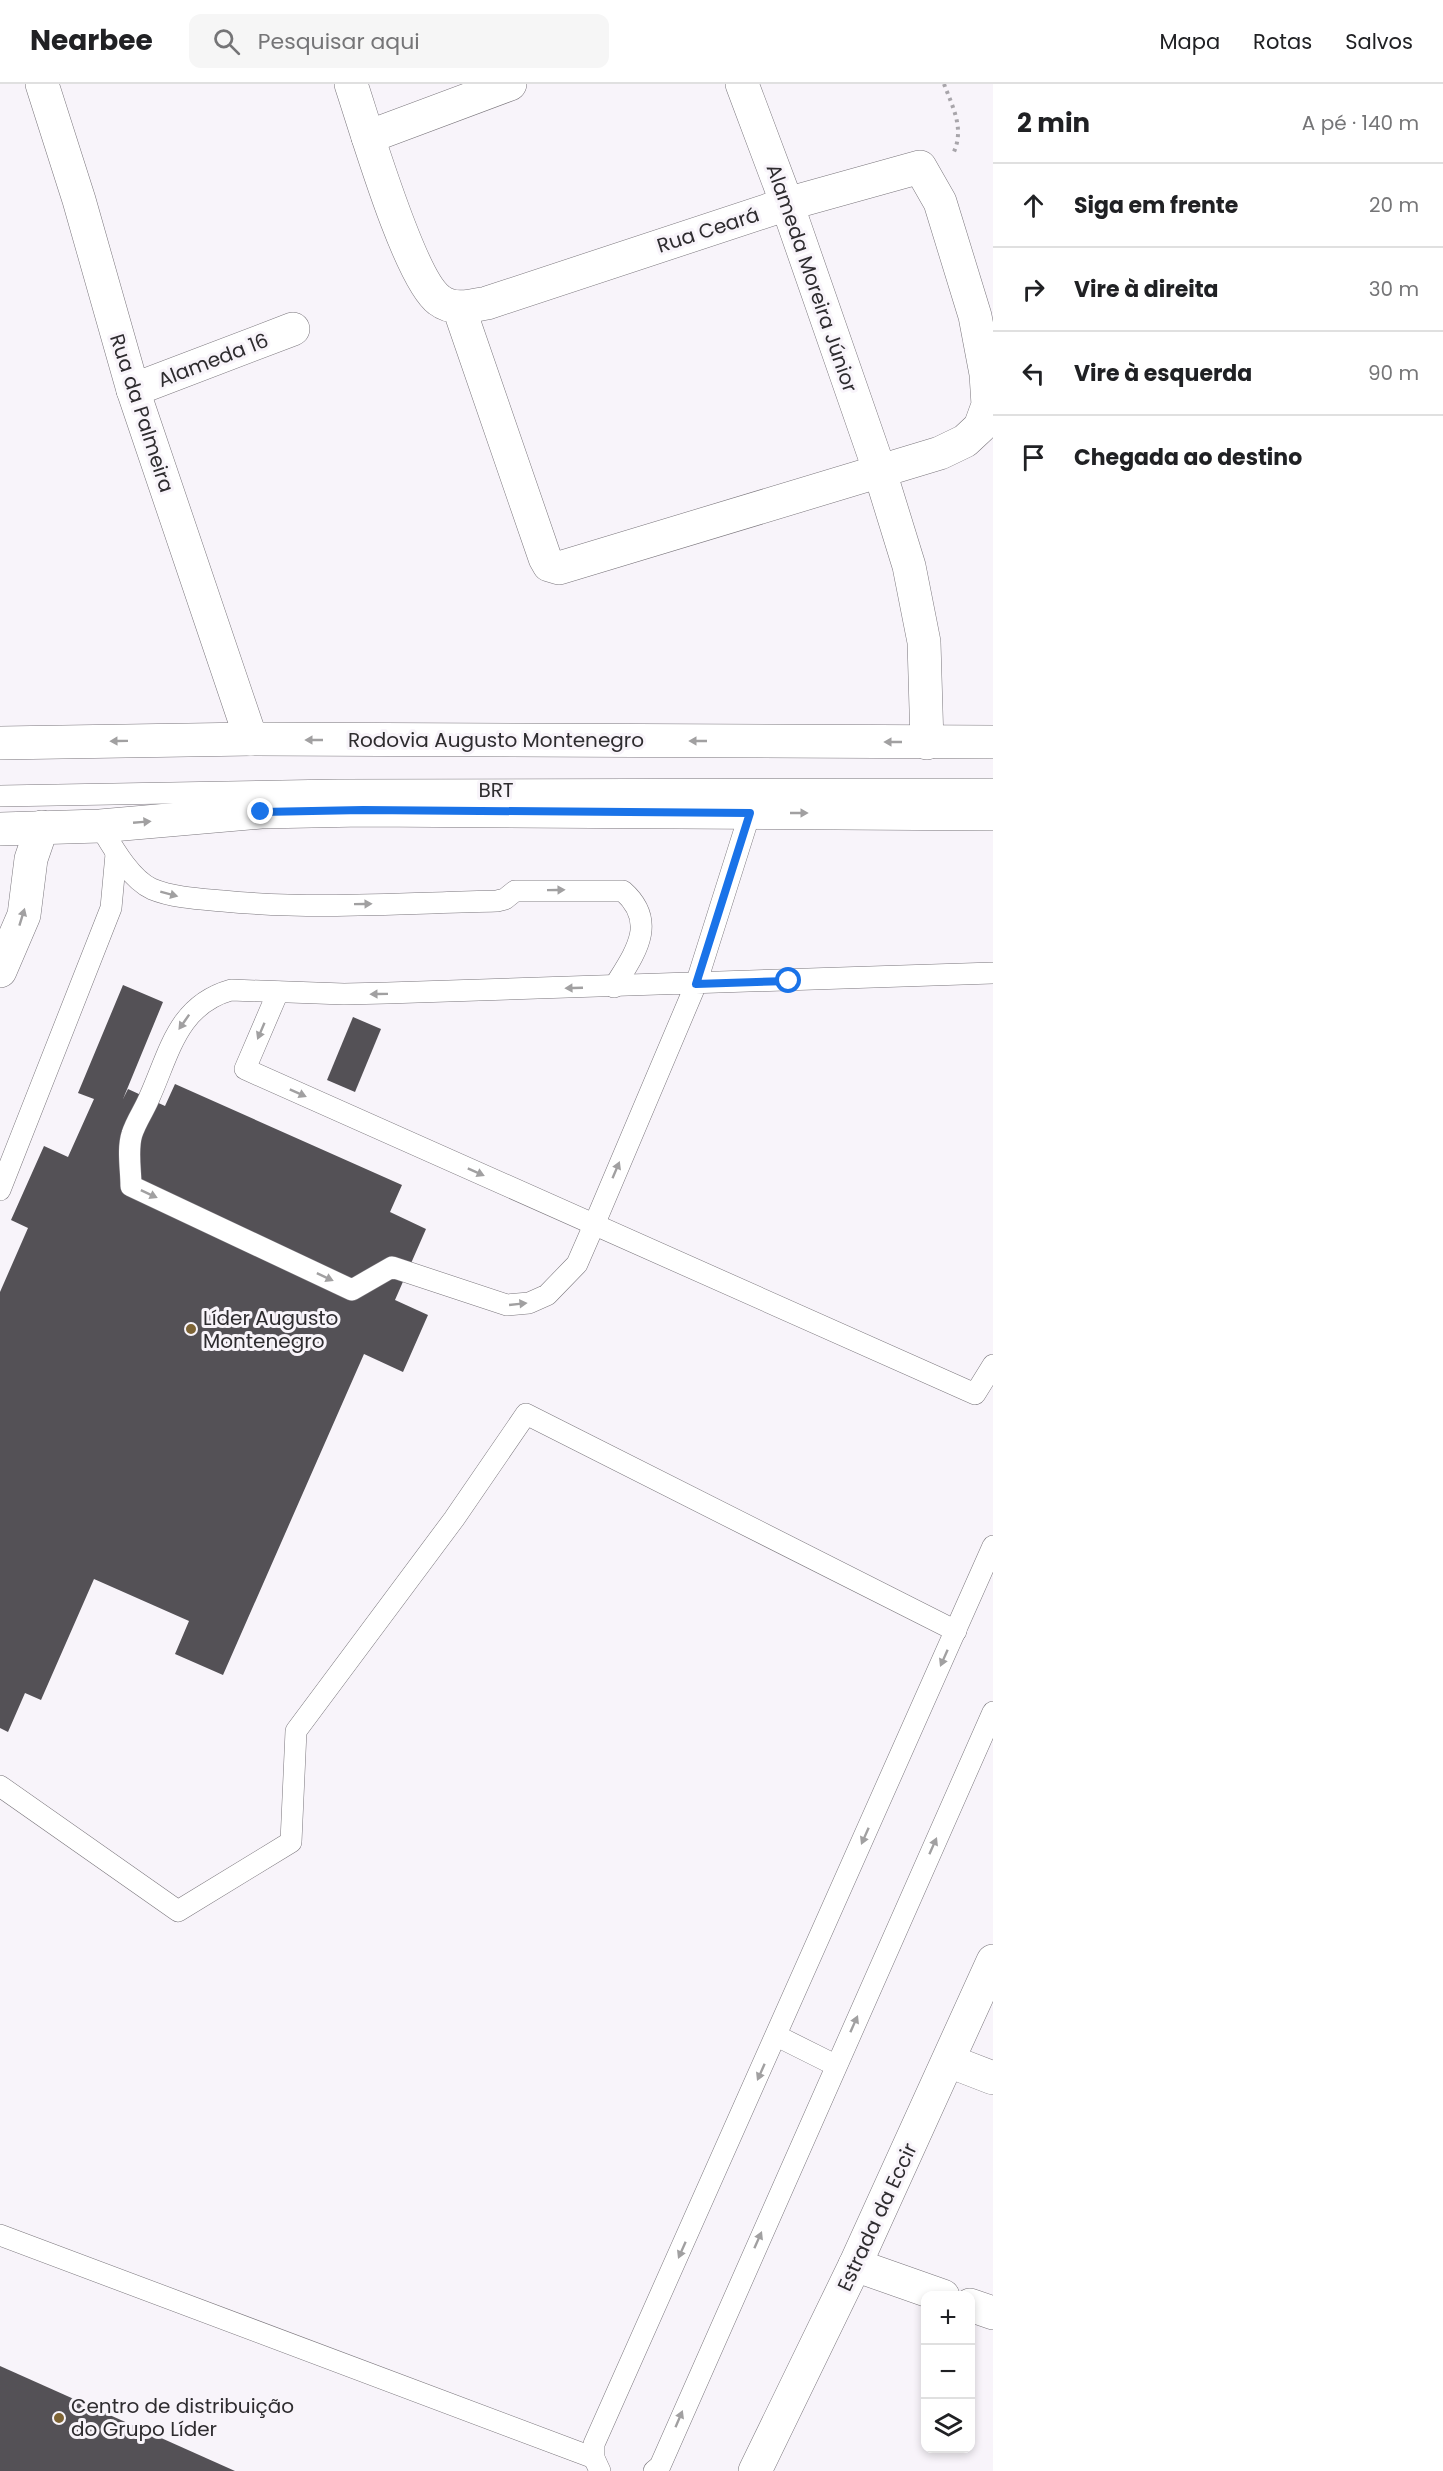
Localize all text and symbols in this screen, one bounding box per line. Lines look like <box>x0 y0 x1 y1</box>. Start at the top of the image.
search box <box>189 14 609 68</box>
text: Nearbee <box>30 21 153 60</box>
icon: search <box>210 25 243 58</box>
text: Pesquisar aqui <box>258 26 420 57</box>
text: Mapa <box>1159 27 1220 56</box>
text: Rotas <box>1253 27 1312 56</box>
text: Salvos <box>1345 27 1413 56</box>
text: 2 min <box>1017 105 1090 141</box>
text: A pé · 140 m <box>1302 109 1419 137</box>
street label: Alameda Moreira Júnior <box>760 160 864 396</box>
icon: ahead <box>1017 189 1050 222</box>
text: Siga em frente <box>1074 190 1238 221</box>
text: 20 m <box>1369 191 1419 219</box>
street label: Rua Ceará <box>653 200 763 260</box>
icon: right <box>1017 273 1050 306</box>
text: Vire à direita <box>1074 274 1219 305</box>
text: 30 m <box>1369 275 1419 303</box>
street label: Alameda 16 <box>154 326 272 394</box>
street label: Rua da Palmeira <box>103 330 181 496</box>
icon: left <box>1017 357 1050 390</box>
text: Vire à esquerda <box>1074 358 1252 389</box>
text: 90 m <box>1368 359 1419 387</box>
icon: arrive <box>1017 441 1050 474</box>
text: Chegada ao destino <box>1074 442 1302 473</box>
street label: Rodovia Augusto Montenegro <box>348 726 644 754</box>
one-way arrow <box>304 735 323 744</box>
one-way arrow <box>109 737 128 746</box>
one-way arrow <box>688 737 707 746</box>
one-way arrow <box>883 738 902 747</box>
street label: BRT <box>478 776 514 804</box>
route end <box>247 798 273 824</box>
one-way arrow <box>789 808 808 818</box>
one-way arrow <box>133 817 152 827</box>
one-way arrow <box>546 886 565 895</box>
one-way arrow <box>160 889 178 899</box>
one-way arrow <box>354 900 373 909</box>
one-way arrow <box>18 908 27 926</box>
route start <box>775 967 801 993</box>
one-way arrow <box>565 983 584 992</box>
one-way arrow <box>370 989 389 998</box>
one-way arrow <box>179 1014 190 1030</box>
one-way arrow <box>256 1022 266 1040</box>
one-way arrow <box>290 1088 307 1097</box>
one-way arrow <box>611 1162 620 1179</box>
one-way arrow <box>468 1167 486 1177</box>
one-way arrow <box>141 1189 158 1198</box>
one-way arrow <box>317 1273 334 1282</box>
one-way arrow <box>509 1299 528 1309</box>
place label: Líder Augusto Montenegro <box>203 1304 338 1355</box>
marker: Líder Augusto Montenegro <box>184 1322 198 1336</box>
one-way arrow <box>939 1649 949 1667</box>
one-way arrow <box>860 1827 870 1845</box>
one-way arrow <box>929 1837 938 1854</box>
one-way arrow <box>849 2014 859 2032</box>
one-way arrow <box>756 2063 766 2081</box>
street label: Estrada da Eccir <box>830 2138 924 2296</box>
one-way arrow <box>753 2231 763 2249</box>
one-way arrow <box>676 2241 686 2259</box>
map controls <box>921 2291 975 2453</box>
button: + <box>921 2291 975 2345</box>
button: − <box>921 2345 975 2399</box>
place label: Centro de distribuição do Grupo Líder <box>71 2392 294 2443</box>
button: layers <box>921 2399 975 2453</box>
one-way arrow <box>674 2409 684 2427</box>
marker: Centro de distribuição do Grupo Líder <box>52 2411 66 2425</box>

